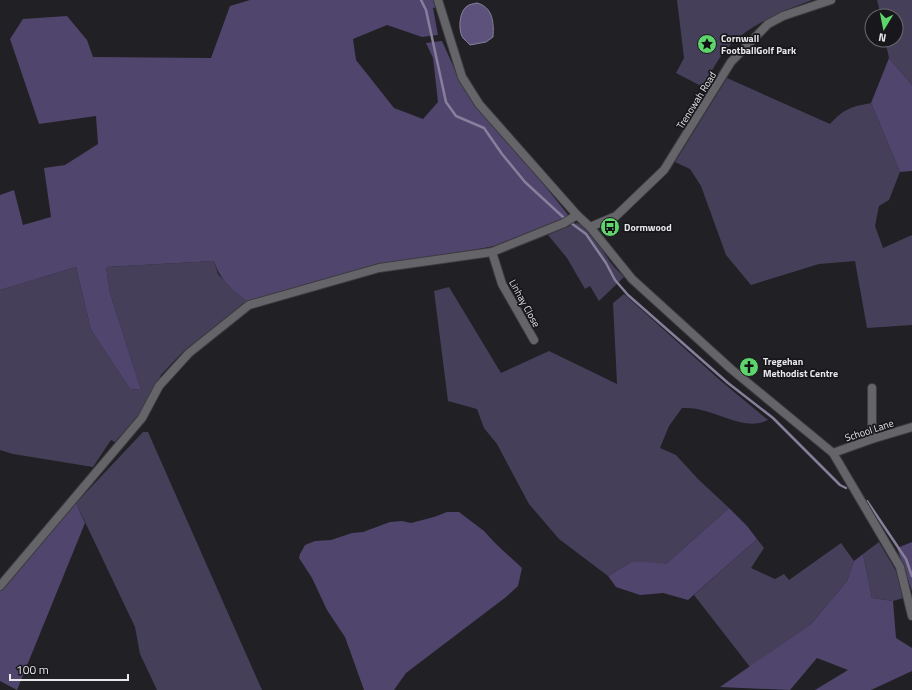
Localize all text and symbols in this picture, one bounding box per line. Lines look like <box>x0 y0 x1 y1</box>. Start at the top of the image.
north arrow <box>864 8 904 48</box>
text: N <box>877 29 887 46</box>
place label: Cornwall FootballGolf Park <box>721 31 797 58</box>
place icon: Cornwall FootballGolf Park <box>696 33 718 55</box>
street label: Trenowah Road <box>673 69 720 132</box>
bus stop icon: Dormwood <box>599 216 621 238</box>
place label: Dormwood <box>624 220 672 235</box>
street label: Linhay Close <box>505 277 544 330</box>
place label: Tregehan Methodist Centre <box>763 354 838 381</box>
church icon: Tregehan Methodist Centre <box>738 356 760 378</box>
street label: School Lane <box>843 416 895 445</box>
scale bar <box>10 656 128 682</box>
text: 100 m <box>16 660 49 679</box>

